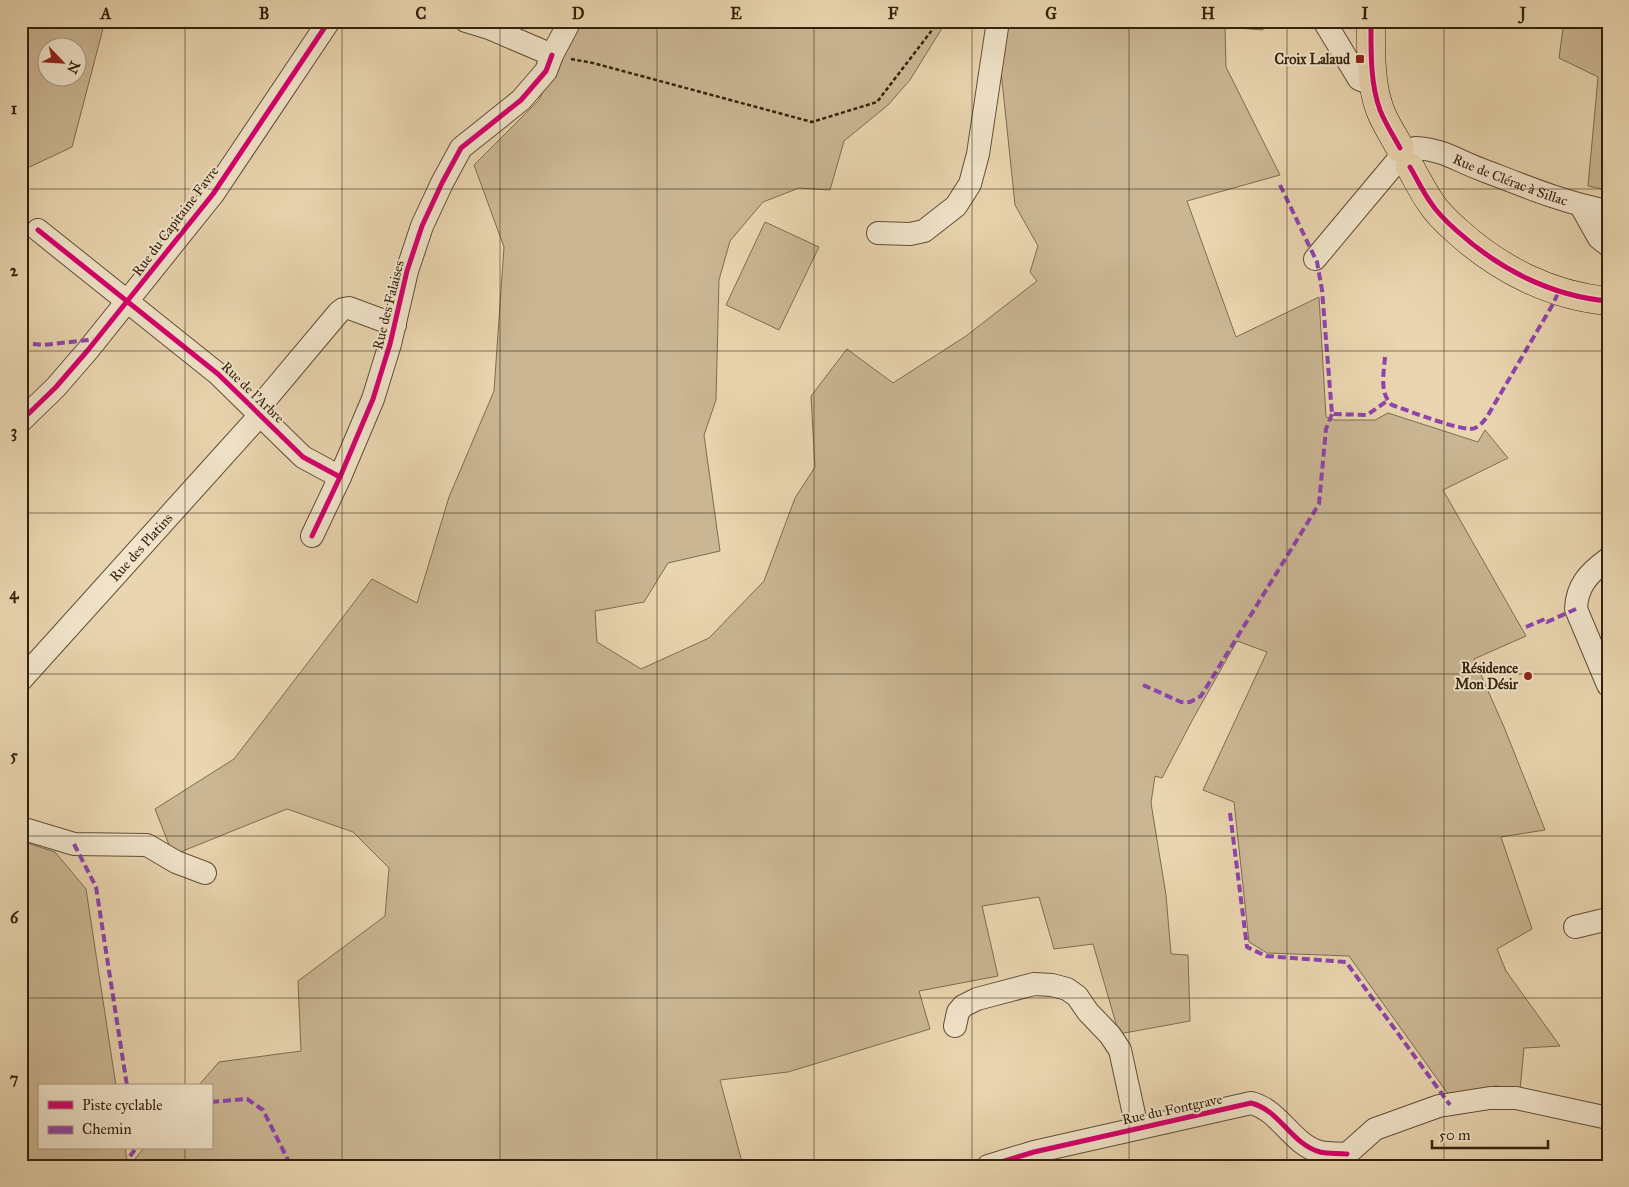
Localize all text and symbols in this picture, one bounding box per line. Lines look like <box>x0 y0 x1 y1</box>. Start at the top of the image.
text: A <box>100 4 112 23</box>
text: B <box>259 4 269 23</box>
text: C <box>416 4 427 23</box>
text: D <box>572 4 585 23</box>
text: E <box>730 4 742 23</box>
text: F <box>888 4 899 23</box>
text: G <box>1045 4 1057 23</box>
text: H <box>1201 4 1215 23</box>
text: I <box>1362 4 1369 23</box>
text: J <box>1518 4 1527 24</box>
north arrow <box>38 38 88 88</box>
place label: Croix Lalaud <box>1275 51 1351 68</box>
marker: Croix Lalaud <box>1354 53 1366 65</box>
text: N <box>63 58 84 76</box>
text: 1 <box>11 99 18 118</box>
street label: Rue de Clérac à Sillac <box>1450 150 1570 210</box>
street label: Rue du Capitaine Favre <box>129 163 222 280</box>
street label: Rue des Falaises <box>369 259 408 351</box>
text: 2 <box>10 261 19 280</box>
street label: Rue de l'Arbre <box>218 358 288 427</box>
text: 3 <box>11 422 17 442</box>
street label: Rue des Platins <box>106 510 176 585</box>
text: 4 <box>10 584 20 604</box>
place label: Résidence Mon Désir <box>1455 660 1519 693</box>
marker: Résidence Mon Désir <box>1522 670 1534 682</box>
text: 5 <box>10 746 18 765</box>
text: 6 <box>10 908 19 927</box>
text: 7 <box>10 1069 19 1088</box>
legend <box>38 1084 212 1150</box>
street label: Rue du Fontgrave <box>1120 1091 1224 1128</box>
text: Piste cyclable <box>82 1096 162 1114</box>
scale bar <box>1432 1117 1548 1149</box>
text: Chemin <box>82 1120 132 1138</box>
text: 50 m <box>1439 1126 1471 1144</box>

